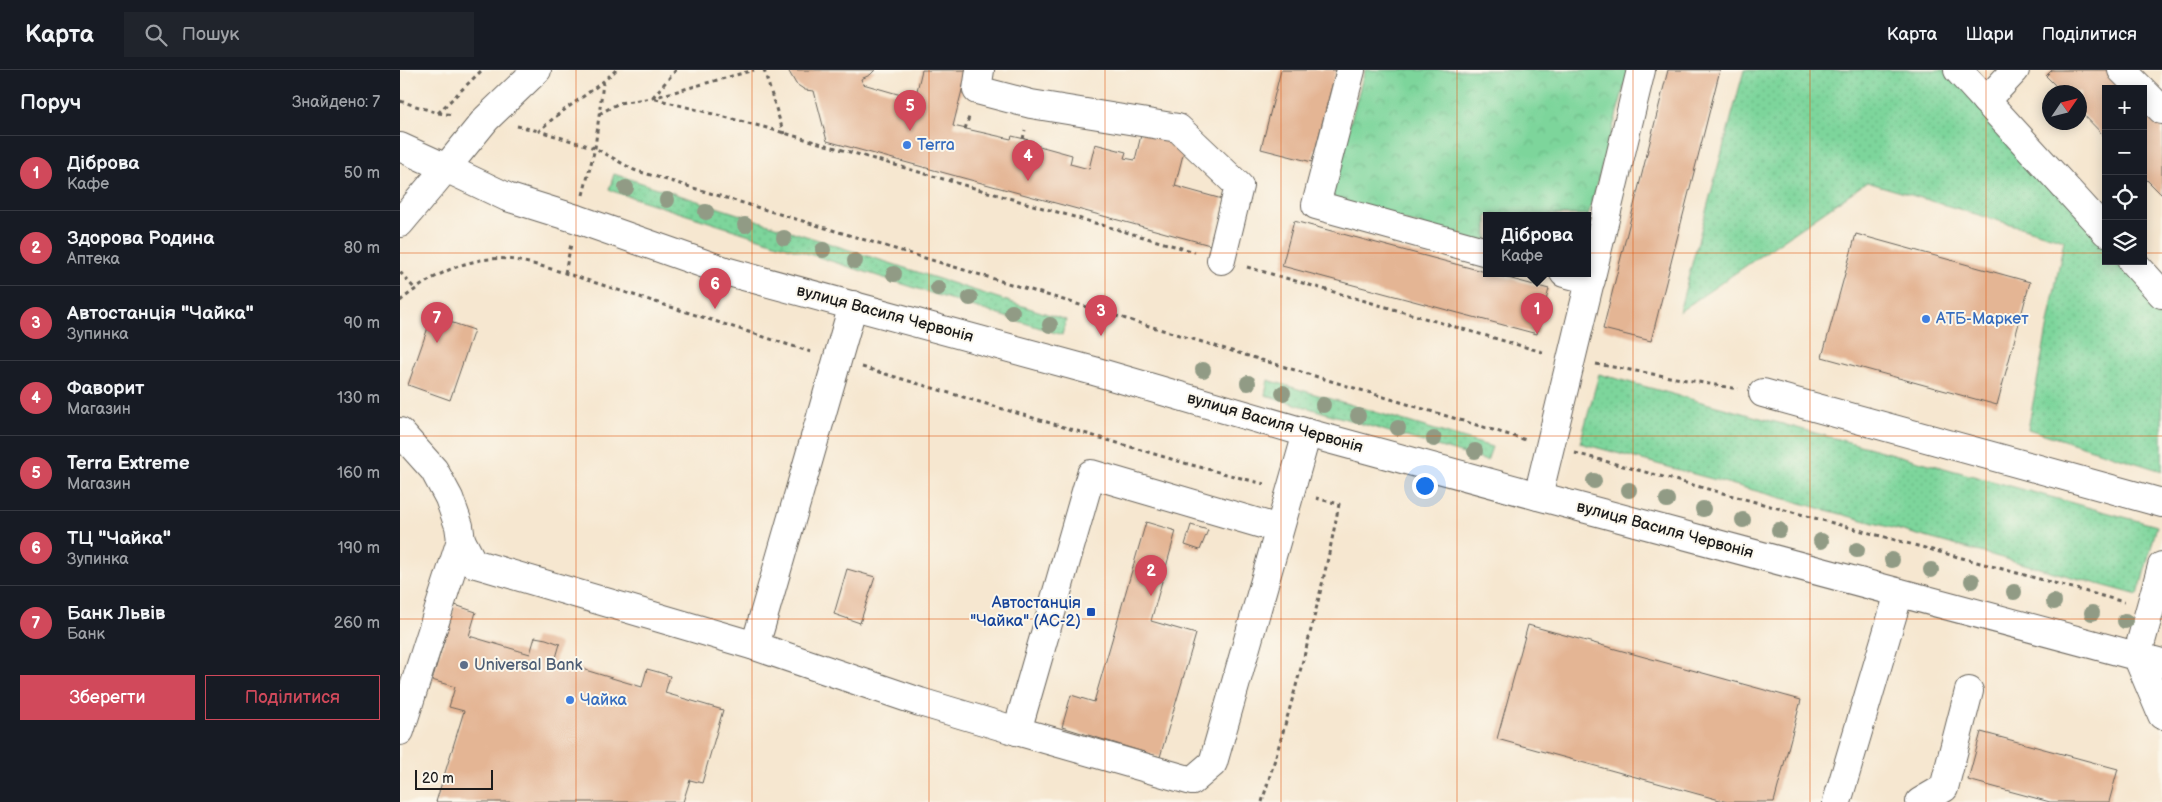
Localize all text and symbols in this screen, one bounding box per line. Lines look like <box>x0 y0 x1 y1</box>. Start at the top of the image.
search box <box>124 12 474 57</box>
text: Карта <box>25 20 94 49</box>
icon: search <box>142 21 170 49</box>
text: Пошук <box>182 23 239 46</box>
text: Карта <box>1887 24 1937 45</box>
text: Шари <box>1965 24 2014 45</box>
text: Поділитися <box>2042 24 2137 45</box>
north arrow <box>2042 85 2087 130</box>
map controls <box>2102 85 2147 265</box>
button: + <box>2102 85 2147 130</box>
text: Поруч <box>20 90 81 115</box>
pin: 5 <box>894 90 926 131</box>
text: Знайдено: 7 <box>292 93 380 112</box>
button: − <box>2102 130 2147 175</box>
place label: Terra <box>917 136 955 155</box>
marker: Terra <box>901 139 913 151</box>
pin: 4 <box>1012 140 1044 181</box>
text: Діброва <box>67 152 139 175</box>
text: 1 <box>33 164 39 183</box>
text: 50 m <box>344 164 380 183</box>
text: Кафе <box>67 175 109 194</box>
button: locate <box>2102 175 2147 220</box>
popup <box>1483 212 1591 277</box>
button: layers <box>2102 220 2147 265</box>
text: Діброва <box>1501 224 1573 247</box>
text: Здорова Родина <box>67 227 214 250</box>
text: 2 <box>31 239 41 258</box>
text: 80 m <box>344 239 380 258</box>
text: Кафе <box>1501 247 1543 266</box>
text: Аптека <box>67 250 120 269</box>
pin: 6 <box>699 268 731 309</box>
street label: вулиця Василя Червонія <box>795 281 976 347</box>
pin: 1 <box>1521 293 1553 334</box>
pin: 3 <box>1085 295 1117 336</box>
text: Автостанція "Чайка" <box>67 302 254 325</box>
pin: 7 <box>421 302 453 343</box>
place label: АТБ-Маркет <box>1935 310 2029 329</box>
marker: АТБ-Маркет <box>1920 313 1932 325</box>
text: 3 <box>31 314 41 333</box>
text: 90 m <box>344 314 380 333</box>
text: Зупинка <box>67 325 129 344</box>
text: Фаворит <box>67 377 144 400</box>
text: 4 <box>31 389 41 408</box>
text: 130 m <box>337 389 380 408</box>
street label: вулиця Василя Червонія <box>1185 389 1365 457</box>
text: Магазин <box>67 400 131 419</box>
text: Terra Extreme <box>67 452 190 475</box>
text: 5 <box>31 464 41 483</box>
text: 160 m <box>337 464 380 483</box>
your location <box>1412 473 1438 499</box>
text: Магазин <box>67 475 131 494</box>
street label: вулиця Василя Червонія <box>1575 497 1756 563</box>
text: ТЦ "Чайка" <box>67 527 171 550</box>
text: 6 <box>31 539 41 558</box>
text: 190 m <box>338 539 380 558</box>
text: Зупинка <box>67 550 129 569</box>
pin: 2 <box>1135 555 1167 596</box>
place label: Автостанція "Чайка" (АС-2) <box>970 594 1081 631</box>
text: Банк Львів <box>67 602 165 625</box>
marker: Автостанція "Чайка" (АС-2) <box>1085 606 1097 618</box>
text: 7 <box>32 614 40 633</box>
text: 260 m <box>334 614 380 633</box>
text: Банк <box>67 625 105 644</box>
place label: Universal Bank <box>474 656 583 675</box>
marker: Universal Bank <box>458 659 470 671</box>
button: Зберегти <box>20 675 195 720</box>
button: Поділитися <box>205 675 380 720</box>
place label: Чайка <box>580 691 627 710</box>
marker: Чайка <box>564 694 576 706</box>
scale bar <box>415 767 492 790</box>
text: 20 m <box>422 770 454 787</box>

